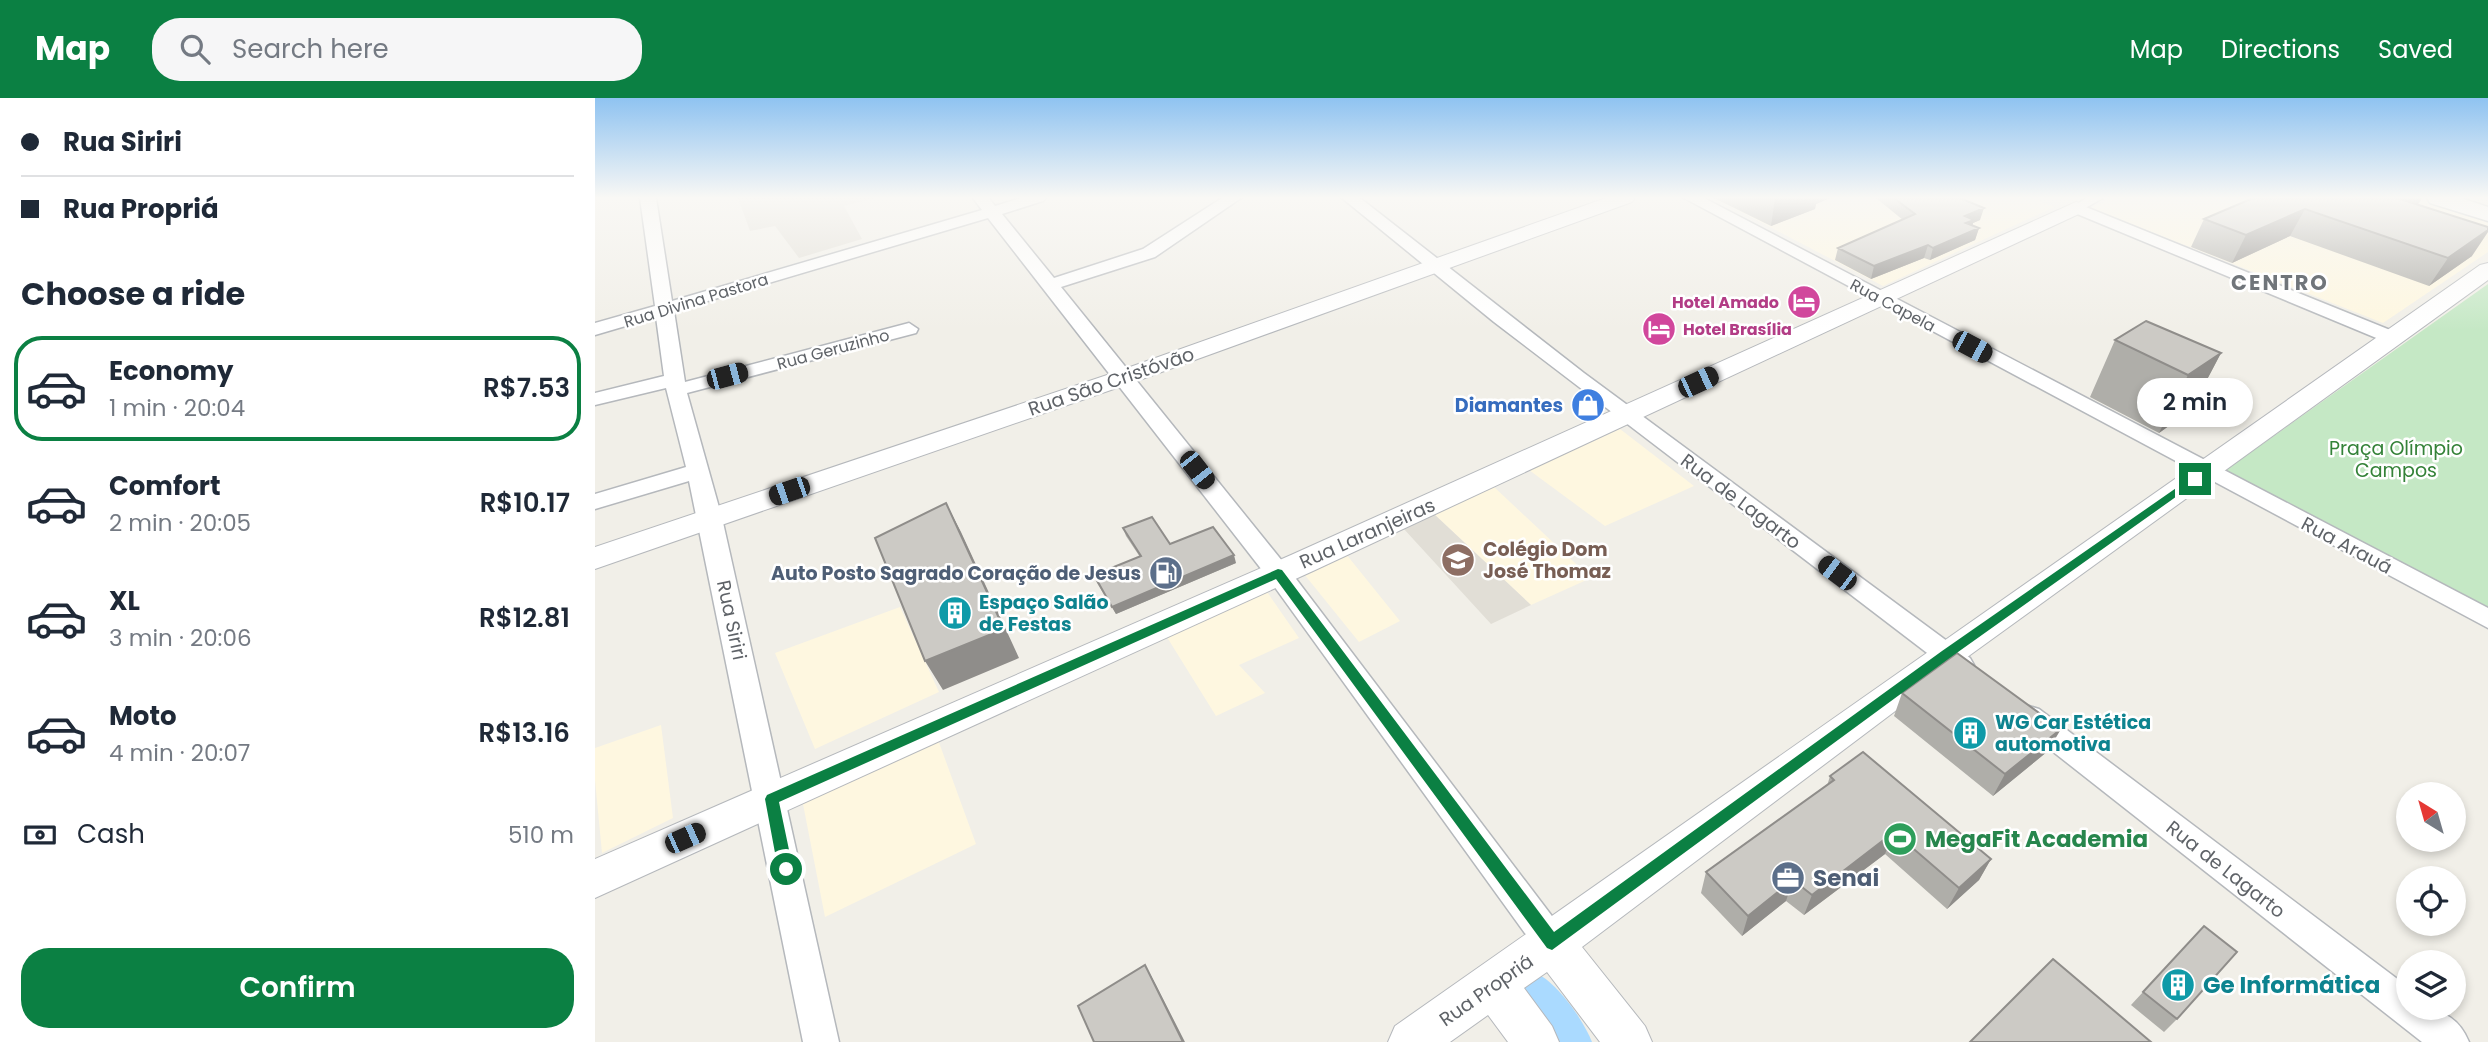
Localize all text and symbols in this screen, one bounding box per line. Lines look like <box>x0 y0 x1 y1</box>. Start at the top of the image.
search box <box>152 18 642 81</box>
text: Map <box>35 25 110 72</box>
icon: search <box>176 30 214 68</box>
text: Search here <box>232 31 389 67</box>
text: Map <box>2130 33 2183 66</box>
text: Directions <box>2221 33 2340 66</box>
text: Saved <box>2378 33 2453 66</box>
text: Rua Siriri <box>63 124 182 160</box>
text: Rua Propriá <box>63 191 219 227</box>
street label: Rua Divina Pastora <box>621 268 771 333</box>
district label: CENTRO <box>2231 268 2329 297</box>
text: Choose a ride <box>21 271 245 316</box>
street label: Rua Capela <box>1846 273 1940 338</box>
hotel icon: Hotel Amado <box>1785 283 1823 321</box>
place label: Hotel Amado <box>1672 291 1779 314</box>
hotel icon: Hotel Brasília <box>1640 310 1678 348</box>
place label: Hotel Brasília <box>1683 318 1792 341</box>
street label: Rua Geruzinho <box>774 323 892 376</box>
car <box>1949 328 1996 366</box>
street label: Rua São Cristóvão <box>1025 340 1198 423</box>
text: Economy <box>109 353 233 389</box>
icon: car <box>25 357 88 420</box>
car <box>704 360 751 392</box>
car <box>1675 364 1722 400</box>
text: R$7.53 <box>483 370 570 406</box>
callout: 2 min <box>2137 378 2253 426</box>
shop icon: Diamantes <box>1569 386 1607 424</box>
text: 2 min <box>2163 386 2227 418</box>
text: 1 min · 20:04 <box>109 392 245 424</box>
place label: Diamantes <box>1455 392 1563 419</box>
park label: Praça Olímpio Campos <box>2329 435 2463 484</box>
car <box>1176 447 1219 493</box>
street label: Rua de Lagarto <box>1675 447 1806 556</box>
route end <box>2179 463 2211 495</box>
text: Comfort <box>109 468 221 504</box>
icon: car <box>25 472 88 535</box>
car <box>766 474 813 508</box>
text: R$10.17 <box>480 485 570 521</box>
street label: Rua Laranjeiras <box>1295 491 1439 575</box>
text: 2 min · 20:05 <box>109 507 251 539</box>
street label: Rua Arauá <box>2297 510 2397 581</box>
place label: Colégio Dom José Thomaz <box>1483 536 1611 585</box>
school or university icon: Colégio Dom José Thomaz <box>1439 541 1477 579</box>
car <box>1814 552 1861 594</box>
fuel station icon: Auto Posto Sagrado Coração de Jesus <box>1147 554 1185 592</box>
place label: Auto Posto Sagrado Coração de Jesus <box>771 560 1141 587</box>
street label: Rua Siriri <box>710 578 753 663</box>
text: XL <box>109 583 140 619</box>
icon: car <box>25 587 88 650</box>
place label: Espaço Salão de Festas <box>979 589 1109 638</box>
building icon: Espaço Salão de Festas <box>936 594 974 632</box>
text: R$12.81 <box>479 600 570 636</box>
text: 3 min · 20:06 <box>109 622 252 654</box>
text: Moto <box>109 698 177 734</box>
icon: car <box>25 702 88 765</box>
place label: WG Car Estética automotiva <box>1995 709 2151 758</box>
building icon: WG Car Estética automotiva <box>1951 714 1989 752</box>
text: R$13.16 <box>479 715 570 751</box>
text: 4 min · 20:07 <box>109 737 250 769</box>
north arrow <box>2396 782 2466 852</box>
map controls <box>2396 782 2466 1020</box>
street label: Rua de Lagarto <box>2161 814 2291 924</box>
icon: cash <box>21 816 59 854</box>
text: Cash <box>77 816 145 852</box>
text: 510 m <box>508 819 574 851</box>
car <box>662 820 709 856</box>
sports icon: MegaFit Academia <box>1881 820 1919 858</box>
place label: MegaFit Academia <box>1925 823 2148 855</box>
route start <box>770 853 802 885</box>
office icon: Senai <box>1769 859 1807 897</box>
place label: Senai <box>1813 862 1879 894</box>
button: locate <box>2396 866 2466 936</box>
button: Confirm <box>21 948 574 1028</box>
street label: Rua Propriá <box>1434 948 1539 1033</box>
button: layers <box>2396 950 2466 1020</box>
building icon: Ge Informática <box>2159 966 2197 1004</box>
place label: Ge Informática <box>2203 969 2380 1001</box>

